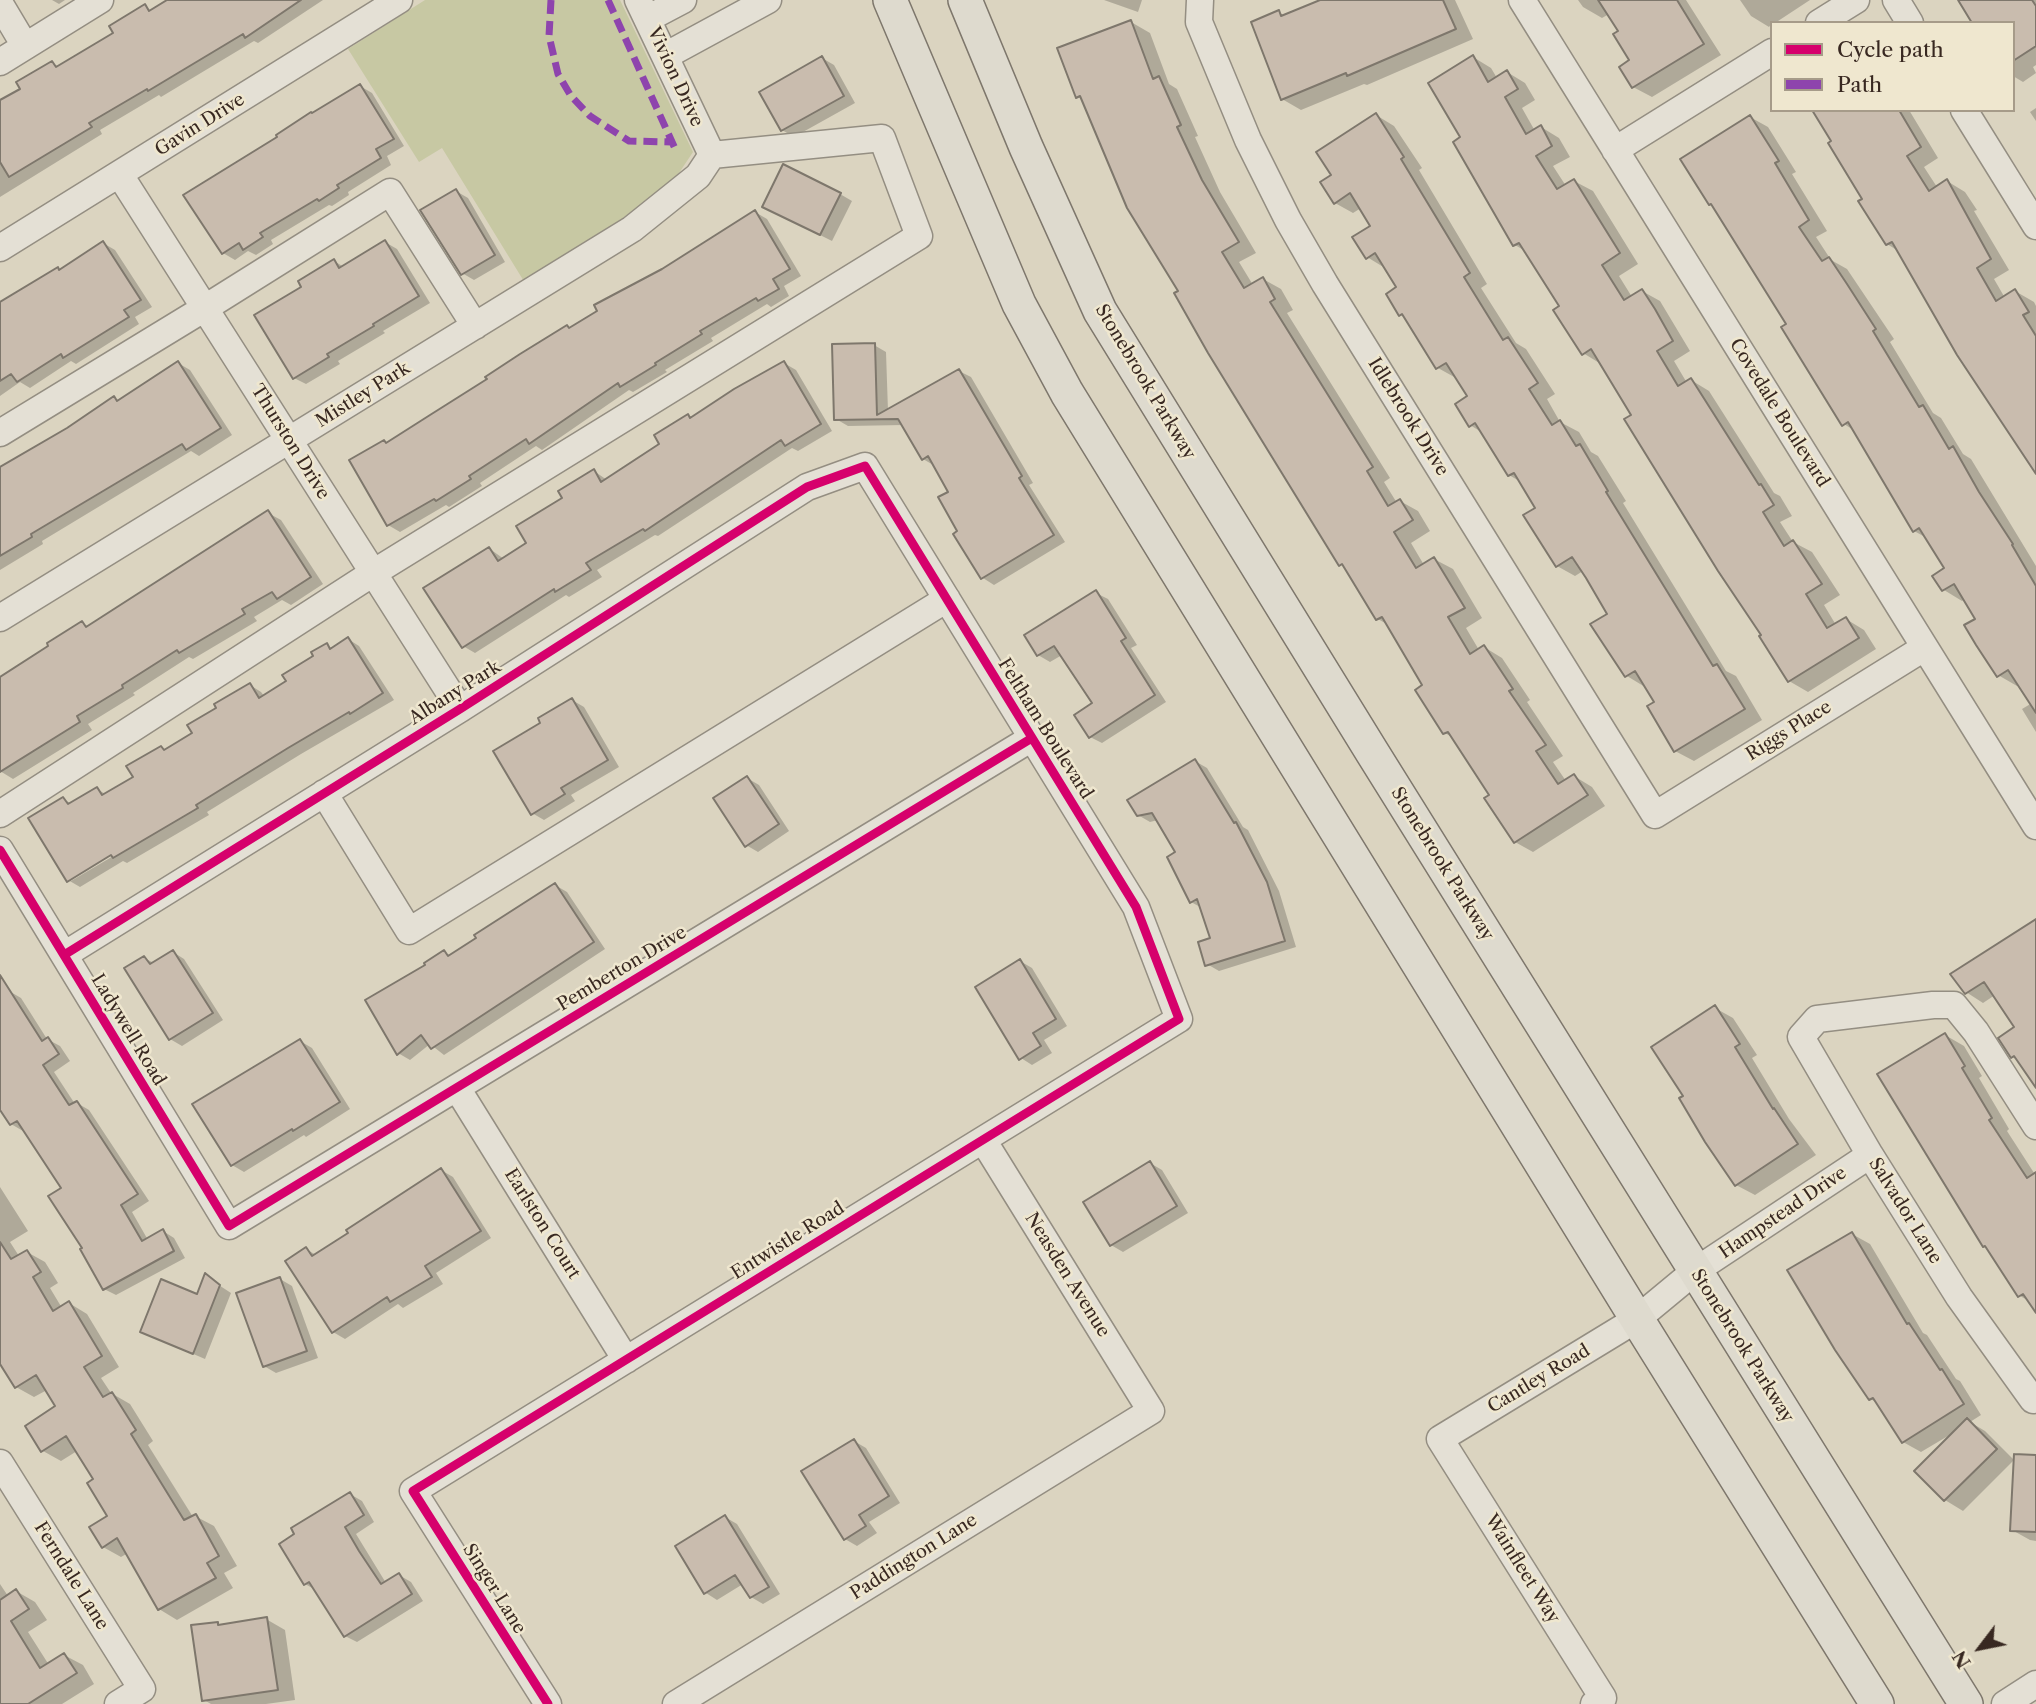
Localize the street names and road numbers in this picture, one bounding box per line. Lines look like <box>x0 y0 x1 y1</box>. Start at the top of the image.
street label: Vivion Drive <box>643 24 707 130</box>
street label: Gavin Drive <box>151 89 249 161</box>
street label: Stonebrook Parkway <box>1090 301 1200 463</box>
street label: Covedale Boulevard <box>1724 335 1834 491</box>
street label: Idlebrook Drive <box>1363 354 1453 480</box>
street label: Mistley Park <box>312 358 414 432</box>
street label: Thurston Drive <box>246 381 334 503</box>
street label: Feltham Boulevard <box>993 655 1097 803</box>
street label: Albany Park <box>405 656 505 730</box>
street label: Riggs Place <box>1742 696 1836 766</box>
street label: Stonebrook Parkway <box>1386 783 1498 945</box>
street label: Pemberton Drive <box>553 922 691 1016</box>
street label: Ladywell Road <box>86 970 170 1090</box>
street label: Salvador Lane <box>1864 1154 1946 1268</box>
street label: Hampstead Drive <box>1715 1162 1851 1264</box>
street label: Earlston Court <box>499 1165 585 1283</box>
street label: Entwistle Road <box>727 1198 849 1284</box>
street label: Neasden Avenue <box>1020 1209 1114 1341</box>
street label: Stonebrook Parkway <box>1686 1265 1798 1427</box>
street label: Cantley Road <box>1484 1340 1594 1418</box>
street label: Paddington Lane <box>847 1509 981 1605</box>
street label: Wainfleet Way <box>1480 1511 1564 1627</box>
street label: Ferndale Lane <box>29 1518 113 1634</box>
street label: Singer Lane <box>458 1540 530 1638</box>

